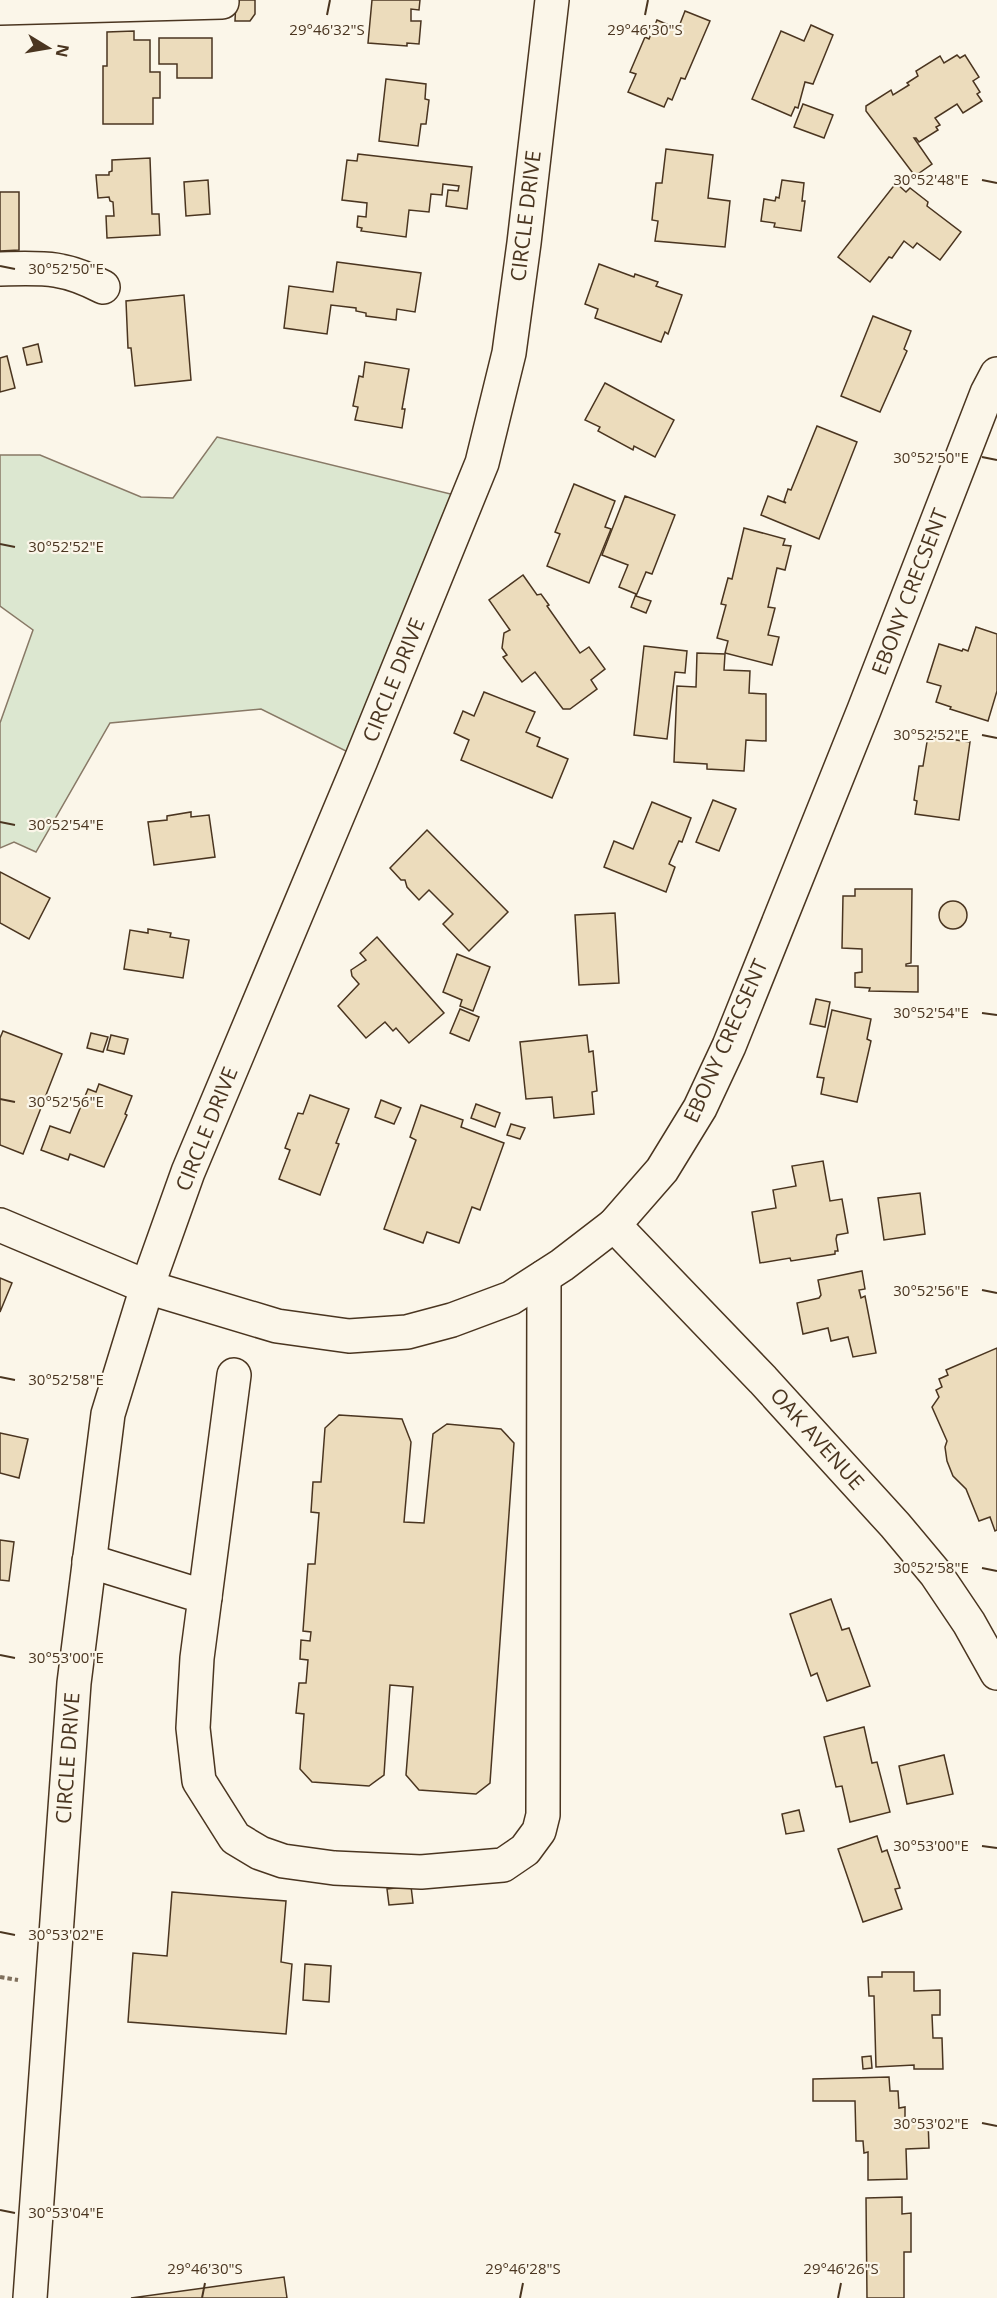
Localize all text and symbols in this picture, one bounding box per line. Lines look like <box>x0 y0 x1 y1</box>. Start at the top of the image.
north arrow <box>18 18 78 78</box>
text: 29°46'32"S <box>289 19 365 39</box>
text: 29°46'30"S <box>607 19 683 39</box>
text: N <box>51 42 75 59</box>
street label: CIRCLE DRIVE <box>503 149 547 283</box>
text: 30°52'48"E <box>893 169 969 189</box>
text: 30°52'50"E <box>28 258 104 278</box>
text: 30°52'50"E <box>893 447 969 467</box>
street label: EBONY CRECSENT <box>864 504 954 679</box>
text: 30°52'52"E <box>28 536 104 556</box>
street label: CIRCLE DRIVE <box>355 613 431 746</box>
text: 30°52'52"E <box>893 724 969 744</box>
text: 30°52'54"E <box>28 814 104 834</box>
street label: EBONY CRECSENT <box>676 954 774 1127</box>
text: 30°52'54"E <box>893 1002 969 1022</box>
street label: CIRCLE DRIVE <box>168 1062 244 1195</box>
text: 30°52'56"E <box>28 1091 104 1111</box>
text: 30°52'56"E <box>893 1280 969 1300</box>
text: 30°52'58"E <box>28 1369 104 1389</box>
street label: OAK AVENUE <box>764 1381 871 1495</box>
text: 30°52'58"E <box>893 1557 969 1577</box>
text: 30°53'00"E <box>28 1647 104 1667</box>
street label: CIRCLE DRIVE <box>48 1691 86 1825</box>
text: 30°53'00"E <box>893 1835 969 1855</box>
text: 30°53'02"E <box>28 1924 104 1944</box>
text: 30°53'02"E <box>893 2113 969 2133</box>
text: 30°53'04"E <box>28 2202 104 2222</box>
text: 29°46'30"S <box>167 2258 243 2278</box>
text: 29°46'28"S <box>485 2258 561 2278</box>
text: 29°46'26"S <box>803 2258 879 2278</box>

